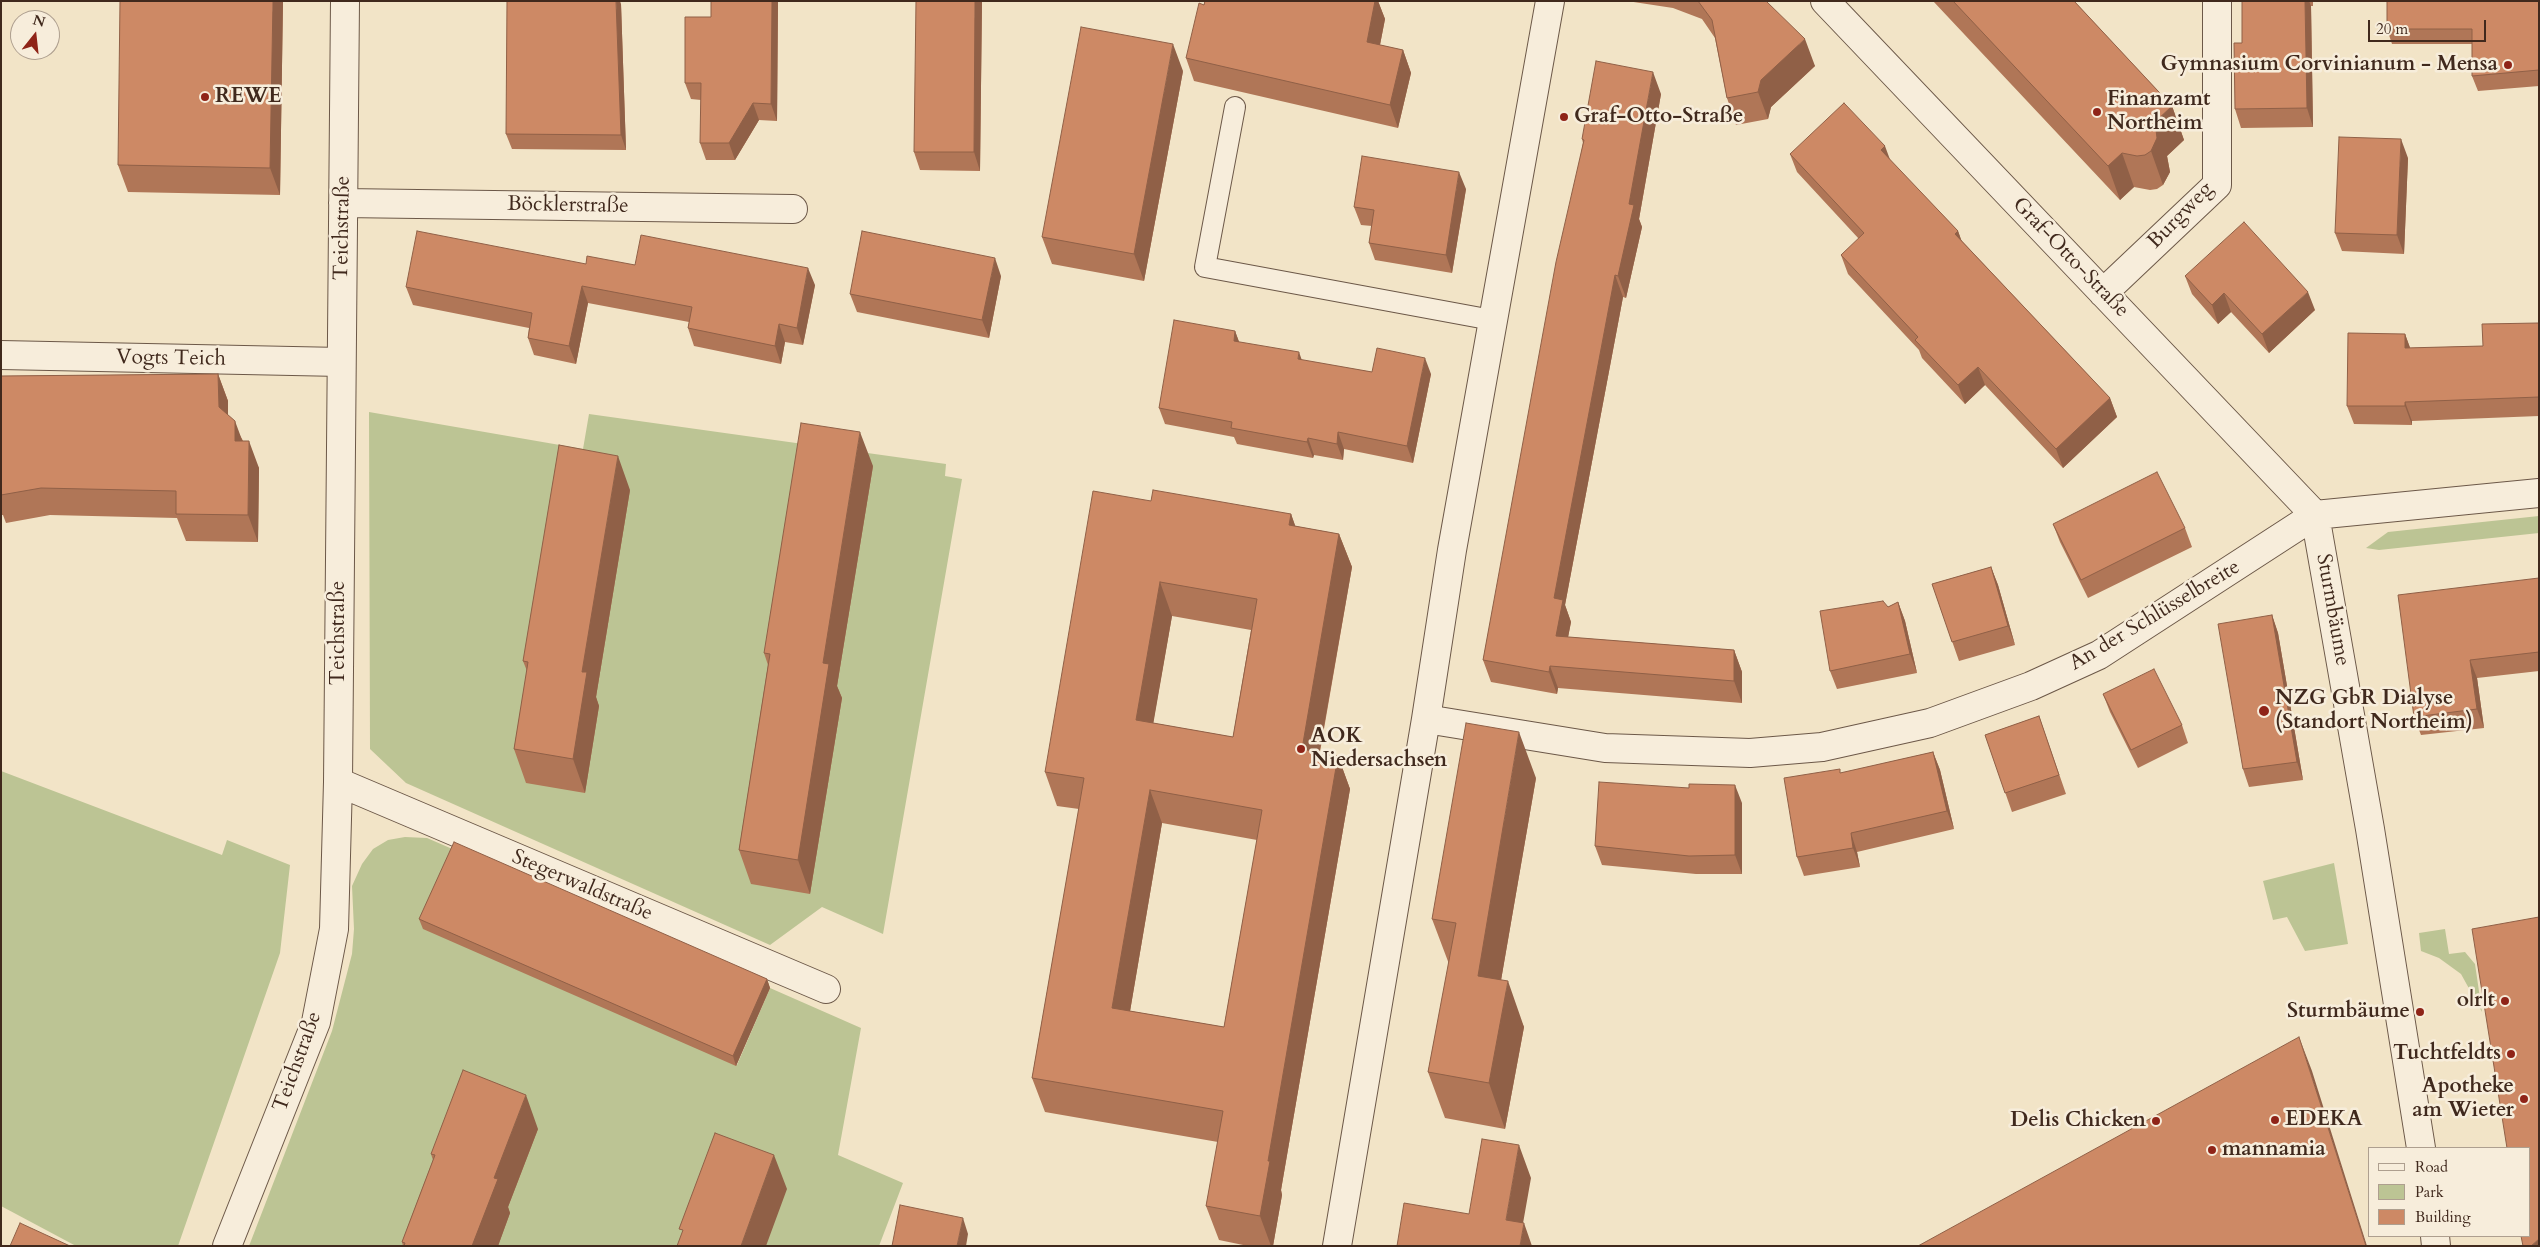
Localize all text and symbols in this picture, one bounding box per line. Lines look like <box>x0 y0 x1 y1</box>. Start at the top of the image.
north arrow <box>10 10 60 60</box>
text: N <box>31 10 47 32</box>
scale bar <box>2370 10 2488 42</box>
text: 20 m <box>2376 19 2408 39</box>
place label: Gymnasium Corvinianum - Mensa <box>2161 52 2498 78</box>
marker: Gymnasium Corvinianum - Mensa <box>2502 59 2514 71</box>
place label: REWE <box>215 84 281 110</box>
place label: Finanzamt Northeim <box>2107 87 2210 137</box>
marker: REWE <box>199 91 211 103</box>
place label: Graf-Otto-Straße <box>1574 104 1743 130</box>
marker: Finanzamt Northeim <box>2091 106 2103 118</box>
marker: Graf-Otto-Straße <box>1558 111 1570 123</box>
street label: Teichstraße <box>329 176 357 280</box>
street label: Burgweg <box>2143 177 2219 255</box>
street label: Böcklerstraße <box>507 192 629 220</box>
street label: Graf-Otto-Straße <box>2006 193 2134 323</box>
street label: Vogts Teich <box>116 345 226 373</box>
street label: Sturmbäume <box>2310 552 2354 668</box>
street label: An der Schlüsselbreite <box>2065 555 2245 677</box>
street label: Teichstraße <box>326 581 352 685</box>
place label: NZG GbR Dialyse (Standort Northeim) <box>2275 686 2473 736</box>
marker: NZG GbR Dialyse (Standort Northeim) <box>2257 704 2271 718</box>
place label: AOK Niedersachsen <box>1311 724 1447 774</box>
marker: AOK Niedersachsen <box>1295 743 1307 755</box>
street label: Stegerwaldstraße <box>508 845 656 927</box>
place label: o|r|t <box>2457 988 2495 1014</box>
marker: o|r|t <box>2499 995 2511 1007</box>
place label: Sturmbäume <box>2287 999 2410 1025</box>
marker: Sturmbäume <box>2414 1006 2426 1018</box>
street label: Teichstraße <box>268 1009 328 1115</box>
place label: Tuchtfeldts <box>2393 1041 2501 1067</box>
marker: Tuchtfeldts <box>2505 1048 2517 1060</box>
place label: Apotheke am Wieter <box>2412 1074 2514 1124</box>
marker: Apotheke am Wieter <box>2518 1093 2530 1105</box>
place label: EDEKA <box>2285 1107 2363 1133</box>
place label: Delis Chicken <box>2010 1108 2146 1134</box>
marker: EDEKA <box>2269 1114 2281 1126</box>
marker: Delis Chicken <box>2150 1115 2162 1127</box>
place label: mannamia <box>2222 1137 2326 1163</box>
marker: mannamia <box>2206 1144 2218 1156</box>
legend <box>2368 1147 2530 1237</box>
text: Road <box>2415 1157 2448 1177</box>
text: Park <box>2415 1182 2444 1202</box>
text: Building <box>2415 1207 2471 1227</box>

